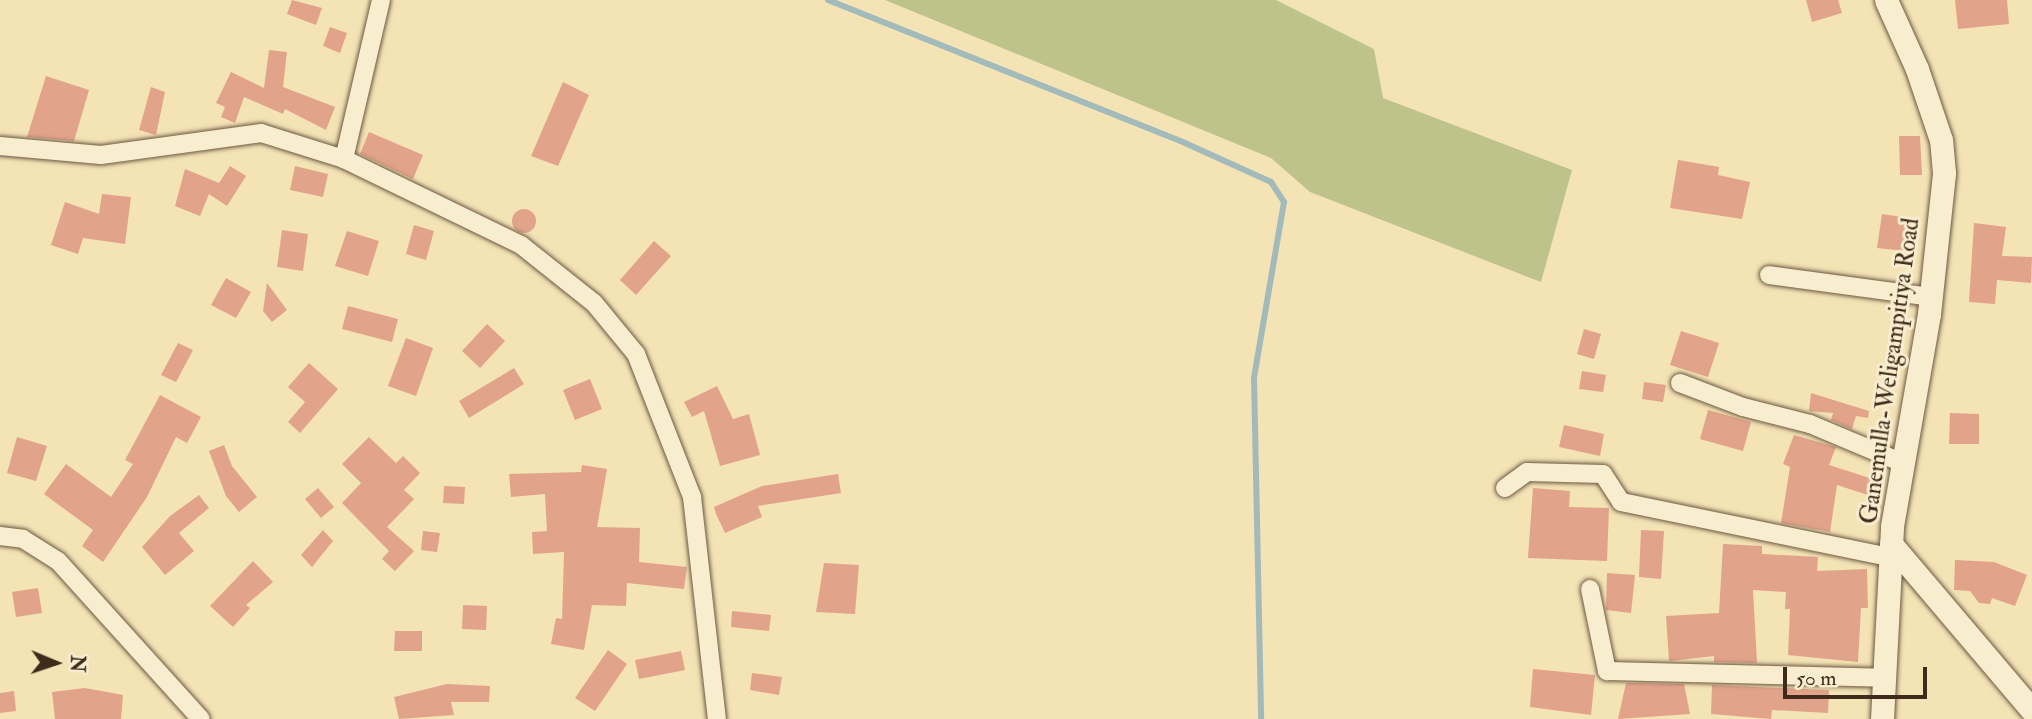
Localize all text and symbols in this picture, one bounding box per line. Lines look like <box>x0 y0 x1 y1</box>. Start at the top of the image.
street label: Ganemulla-Weligampitiya Road <box>1854 216 1926 526</box>
north arrow <box>21 628 91 698</box>
scale bar <box>1787 652 1930 696</box>
text: N <box>65 655 89 673</box>
text: 50 m <box>1796 665 1837 692</box>

